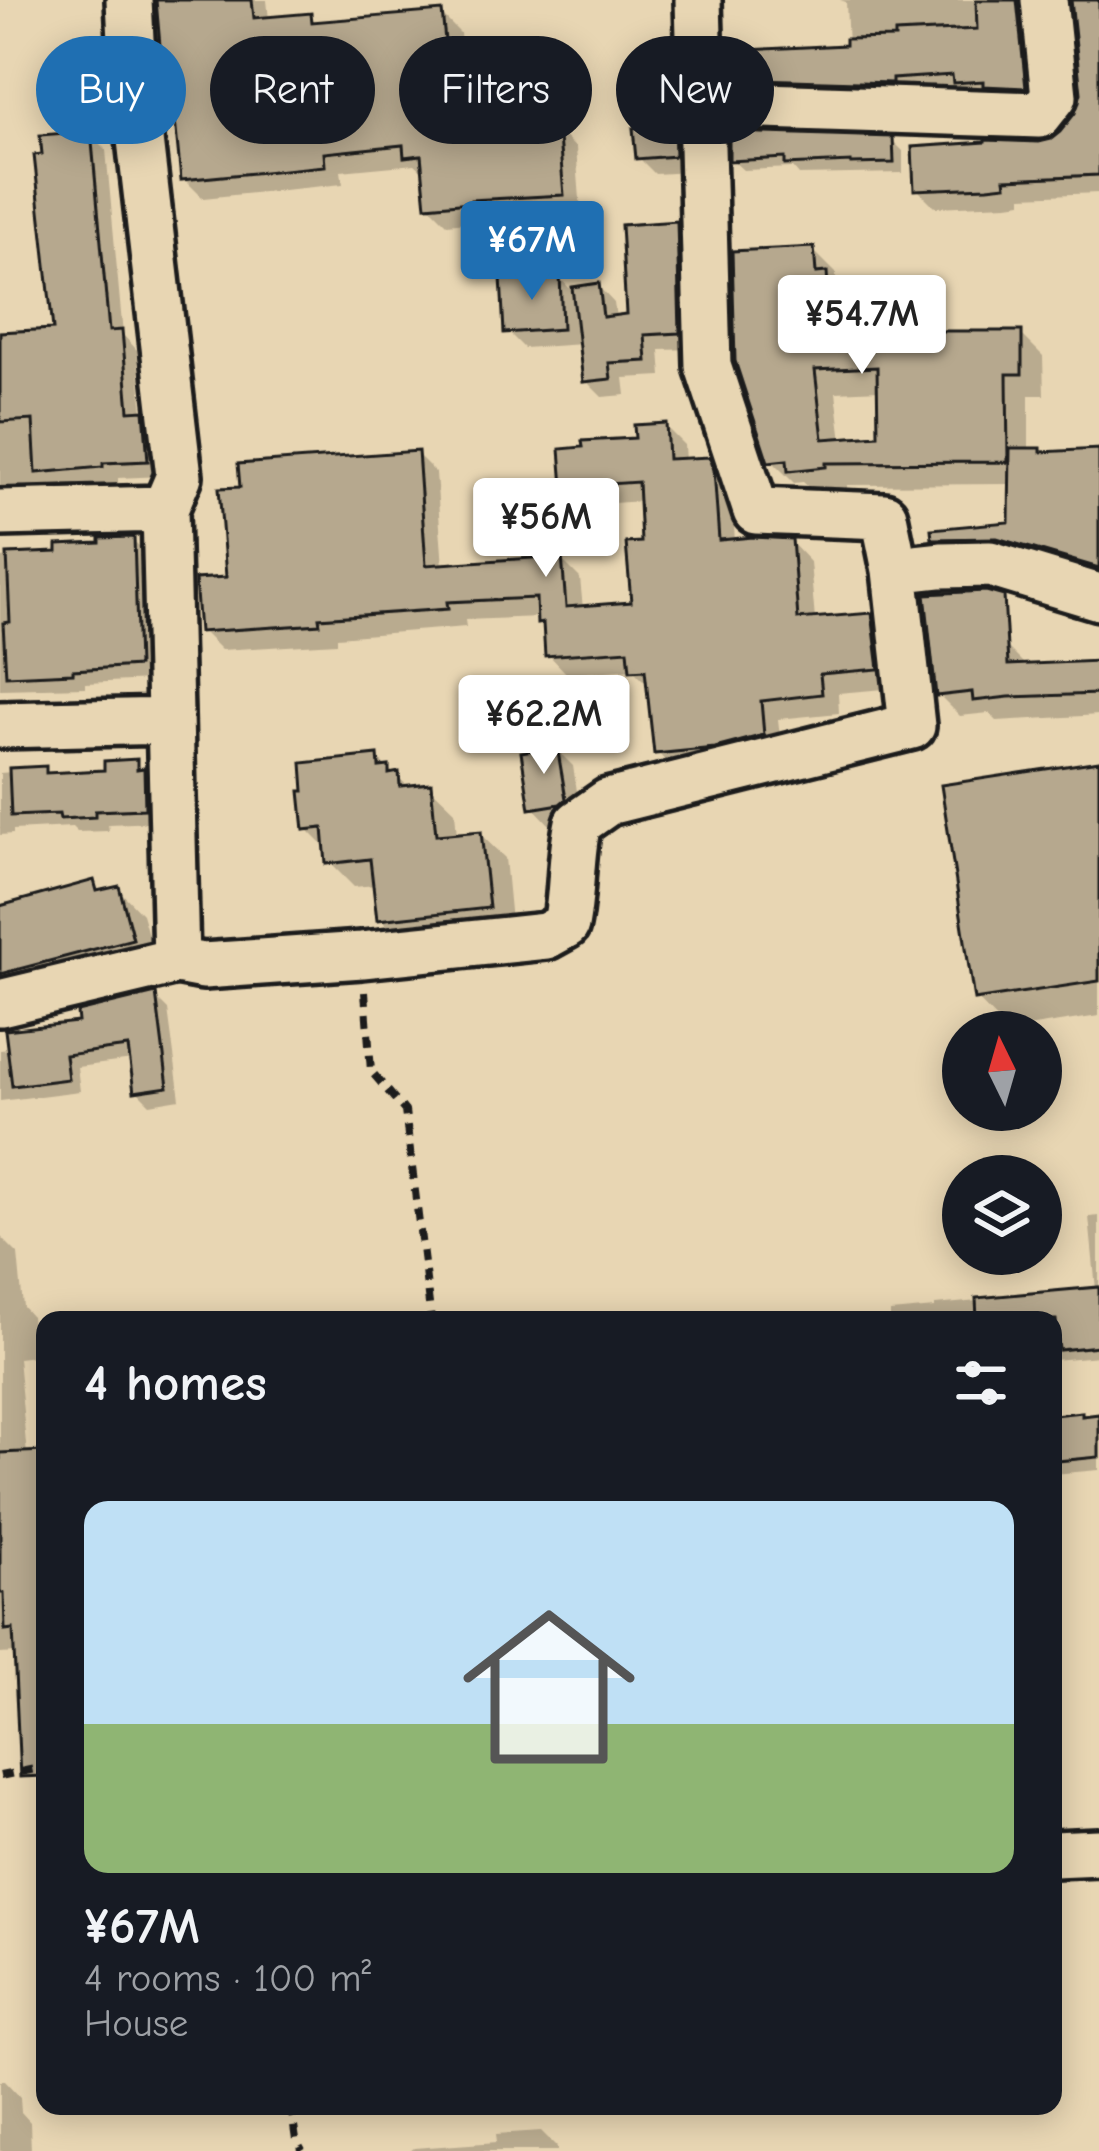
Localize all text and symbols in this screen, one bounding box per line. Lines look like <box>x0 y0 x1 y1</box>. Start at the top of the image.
chip: Buy <box>36 36 186 144</box>
chip: Rent <box>210 36 375 144</box>
chip: Filters <box>399 36 592 144</box>
chip: New <box>616 36 774 144</box>
pin: ¥67M <box>461 201 603 303</box>
text: ¥67M <box>488 217 576 262</box>
pin: ¥54.7M <box>764 275 960 377</box>
text: ¥54.7M <box>805 291 919 336</box>
pin: ¥56M <box>475 478 617 580</box>
text: ¥56M <box>500 494 592 539</box>
pin: ¥62.2M <box>446 675 642 777</box>
text: ¥62.2M <box>486 691 602 736</box>
north arrow <box>942 1011 1062 1131</box>
map controls <box>942 1011 1062 1275</box>
button: layers <box>942 1155 1062 1275</box>
icon: filters <box>948 1350 1014 1416</box>
text: 4 homes <box>84 1354 267 1413</box>
icon: home <box>441 1579 657 1795</box>
text: ¥67M <box>84 1897 200 1956</box>
text: 4 rooms · 100 m² <box>84 1956 371 2001</box>
text: House <box>84 2001 188 2046</box>

